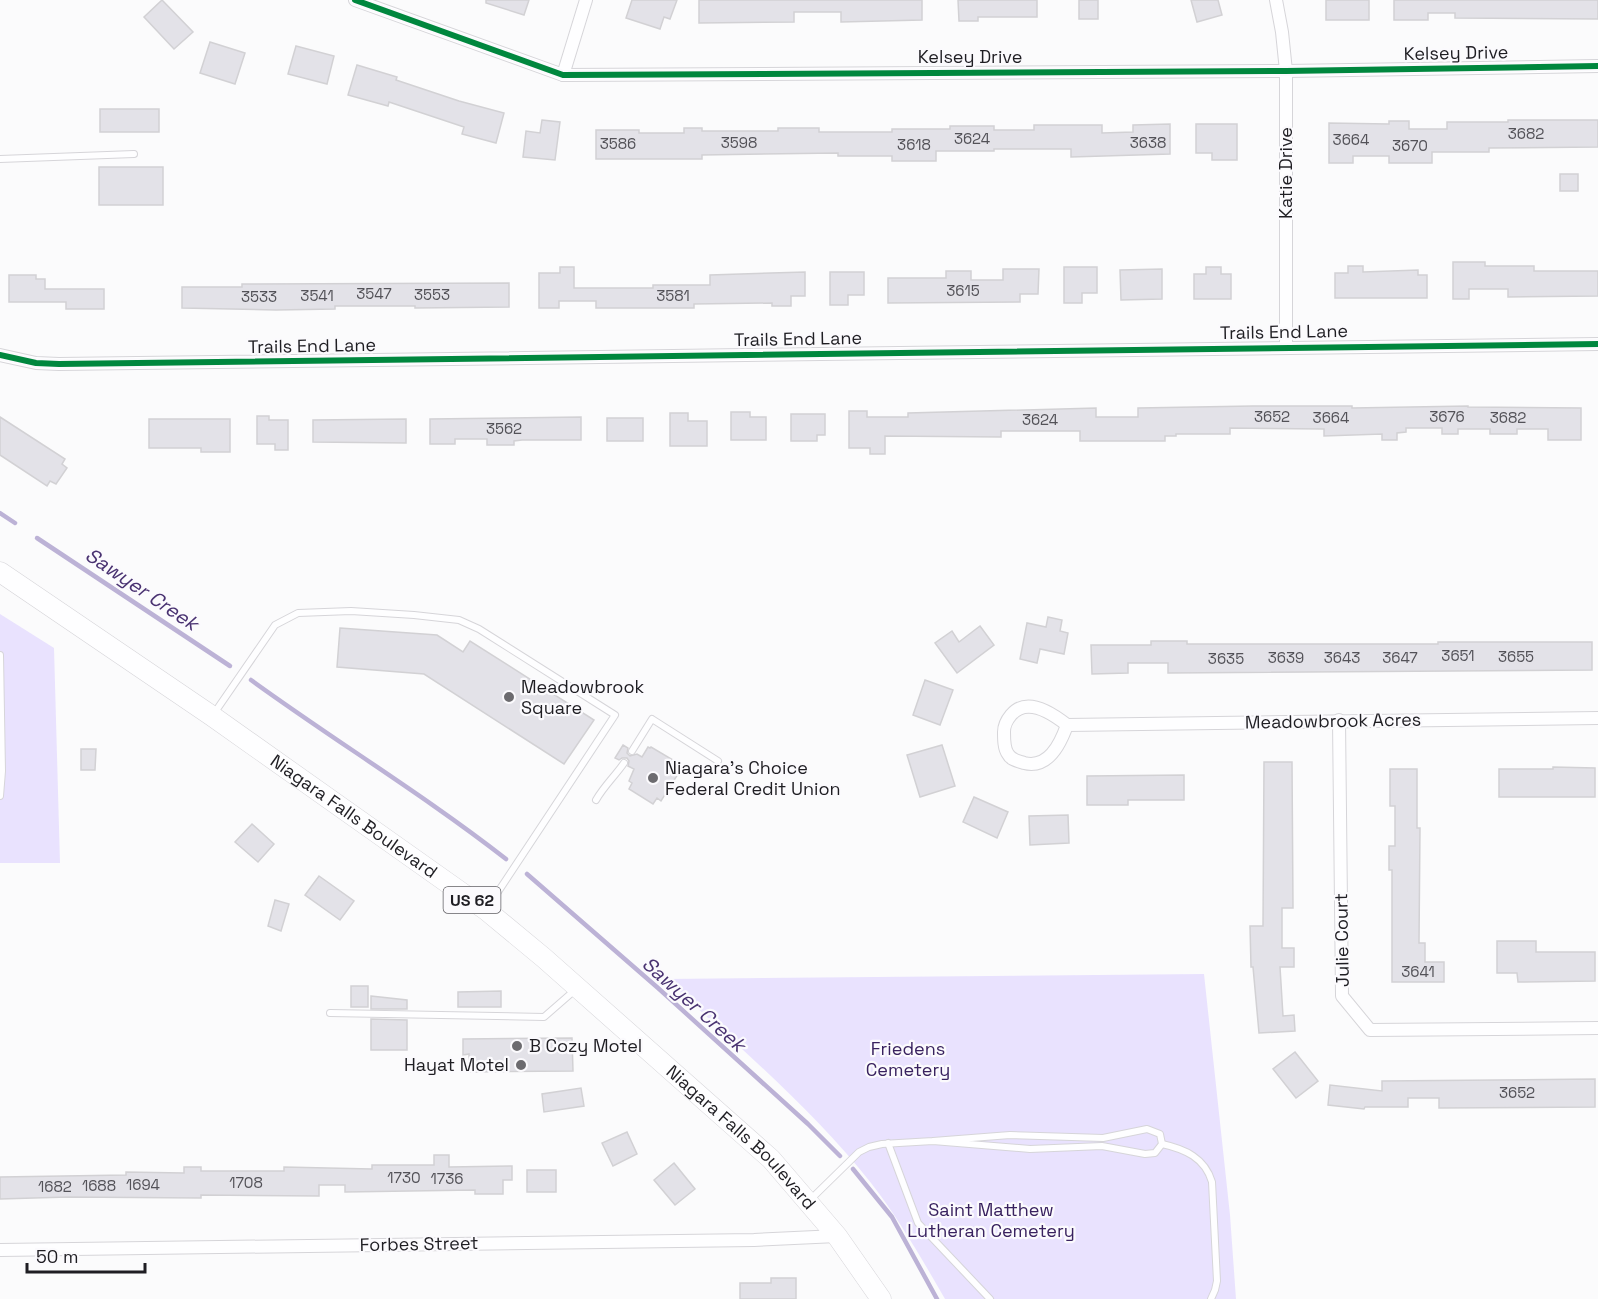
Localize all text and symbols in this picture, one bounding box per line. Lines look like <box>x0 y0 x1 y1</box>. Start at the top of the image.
street label: Kelsey Drive <box>1404 40 1508 65</box>
street label: Kelsey Drive <box>918 45 1022 68</box>
house number: 3682 <box>1508 124 1544 143</box>
street label: Katie Drive <box>1274 127 1297 219</box>
house number: 3624 <box>954 129 990 148</box>
house number: 3664 <box>1333 130 1369 149</box>
house number: 3598 <box>721 133 757 152</box>
house number: 3638 <box>1130 133 1166 152</box>
house number: 3586 <box>600 134 636 153</box>
house number: 3618 <box>897 135 931 154</box>
house number: 3670 <box>1392 136 1428 155</box>
house number: 3615 <box>946 281 980 300</box>
house number: 3547 <box>356 284 392 303</box>
house number: 3553 <box>414 285 450 304</box>
house number: 3541 <box>300 286 334 305</box>
house number: 3581 <box>656 286 690 305</box>
house number: 3533 <box>241 287 277 306</box>
street label: Trails End Lane <box>1220 319 1348 344</box>
street label: Trails End Lane <box>734 326 862 351</box>
street label: Trails End Lane <box>248 333 376 358</box>
house number: 3652 <box>1254 407 1290 426</box>
house number: 3676 <box>1429 407 1465 426</box>
house number: 3664 <box>1313 408 1349 427</box>
house number: 3682 <box>1490 408 1526 427</box>
house number: 3624 <box>1022 410 1058 429</box>
house number: 3562 <box>486 419 522 438</box>
water label: Sawyer Creek <box>81 542 205 638</box>
house number: 3651 <box>1441 646 1475 665</box>
house number: 3655 <box>1498 647 1534 666</box>
house number: 3639 <box>1268 648 1304 667</box>
house number: 3643 <box>1324 648 1360 667</box>
house number: 3647 <box>1382 648 1418 667</box>
house number: 3635 <box>1208 649 1244 668</box>
place label: Meadowbrook Square <box>521 675 645 719</box>
marker: Meadowbrook Square <box>502 690 516 704</box>
street label: Meadowbrook Acres <box>1245 707 1421 734</box>
street label: Niagara Falls Boulevard <box>266 749 442 883</box>
place label: Niagara's Choice Federal Credit Union <box>665 756 841 800</box>
marker: Niagara's Choice Federal Credit Union <box>646 771 660 785</box>
road number: US 62 <box>444 887 500 913</box>
street label: Julie Court <box>1329 893 1354 987</box>
water label: Sawyer Creek <box>637 951 753 1059</box>
house number: 3641 <box>1401 962 1435 981</box>
place label: B Cozy Motel <box>529 1034 642 1057</box>
park label: Friedens Cemetery <box>866 1037 950 1081</box>
marker: B Cozy Motel <box>510 1039 524 1053</box>
place label: Hayat Motel <box>404 1053 509 1076</box>
marker: Hayat Motel <box>514 1058 528 1072</box>
street label: Niagara Falls Boulevard <box>662 1060 821 1214</box>
house number: 3652 <box>1499 1083 1535 1102</box>
house number: 1730 <box>387 1168 421 1187</box>
house number: 1736 <box>431 1169 463 1188</box>
house number: 1708 <box>229 1173 263 1192</box>
house number: 1694 <box>126 1175 160 1194</box>
house number: 1688 <box>82 1176 116 1195</box>
house number: 1682 <box>38 1177 72 1196</box>
park label: Saint Matthew Lutheran Cemetery <box>907 1198 1075 1242</box>
street label: Forbes Street <box>359 1231 479 1256</box>
scale bar <box>27 1236 146 1274</box>
text: 50 m <box>36 1245 78 1268</box>

